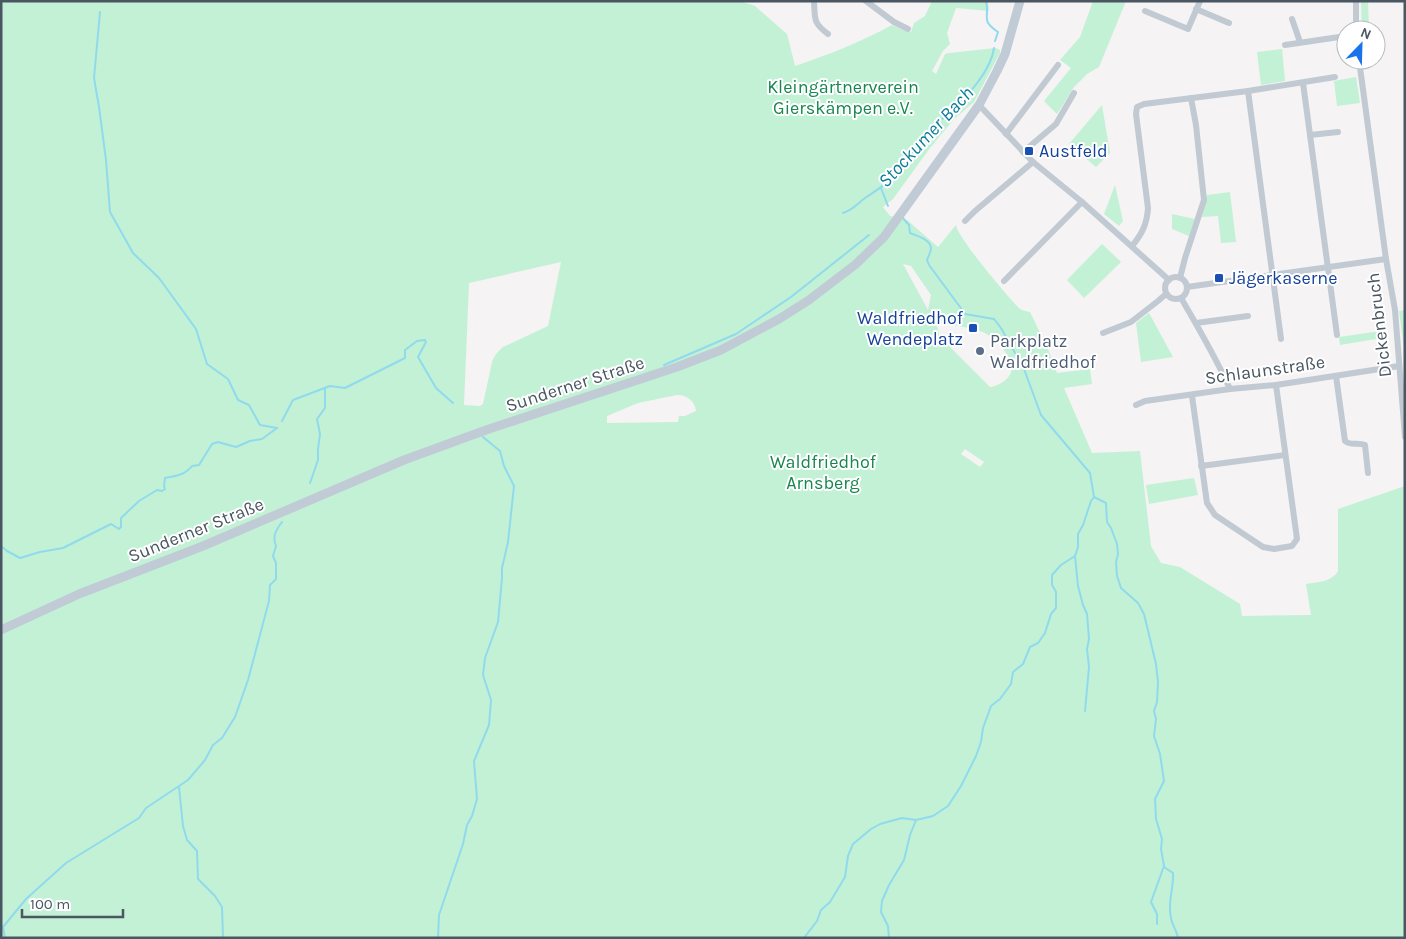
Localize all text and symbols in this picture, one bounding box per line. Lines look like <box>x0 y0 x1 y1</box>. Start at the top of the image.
north arrow <box>1336 20 1386 70</box>
text: N <box>1358 24 1374 43</box>
park label: Kleingärtnerverein Gierskämpen e.V. <box>767 76 919 119</box>
water label: Stockumer Bach <box>874 82 978 192</box>
place label: Austfeld <box>1039 140 1108 162</box>
marker: Austfeld <box>1023 145 1035 157</box>
place label: Jägerkaserne <box>1229 267 1337 289</box>
marker: Jägerkaserne <box>1213 272 1225 284</box>
street label: Dickenbruch <box>1362 272 1396 378</box>
place label: Waldfriedhof Wendeplatz <box>857 307 964 350</box>
marker: Waldfriedhof Wendeplatz <box>967 322 979 334</box>
place label: Parkplatz Waldfriedhof <box>990 330 1097 373</box>
marker: Parkplatz Waldfriedhof <box>974 345 986 357</box>
street label: Sunderner Straße <box>503 351 647 417</box>
street label: Schlaunstraße <box>1204 351 1326 389</box>
park label: Waldfriedhof Arnsberg <box>770 451 877 494</box>
street label: Sunderner Straße <box>125 493 267 567</box>
scale bar <box>22 886 124 918</box>
text: 100 m <box>30 895 70 913</box>

